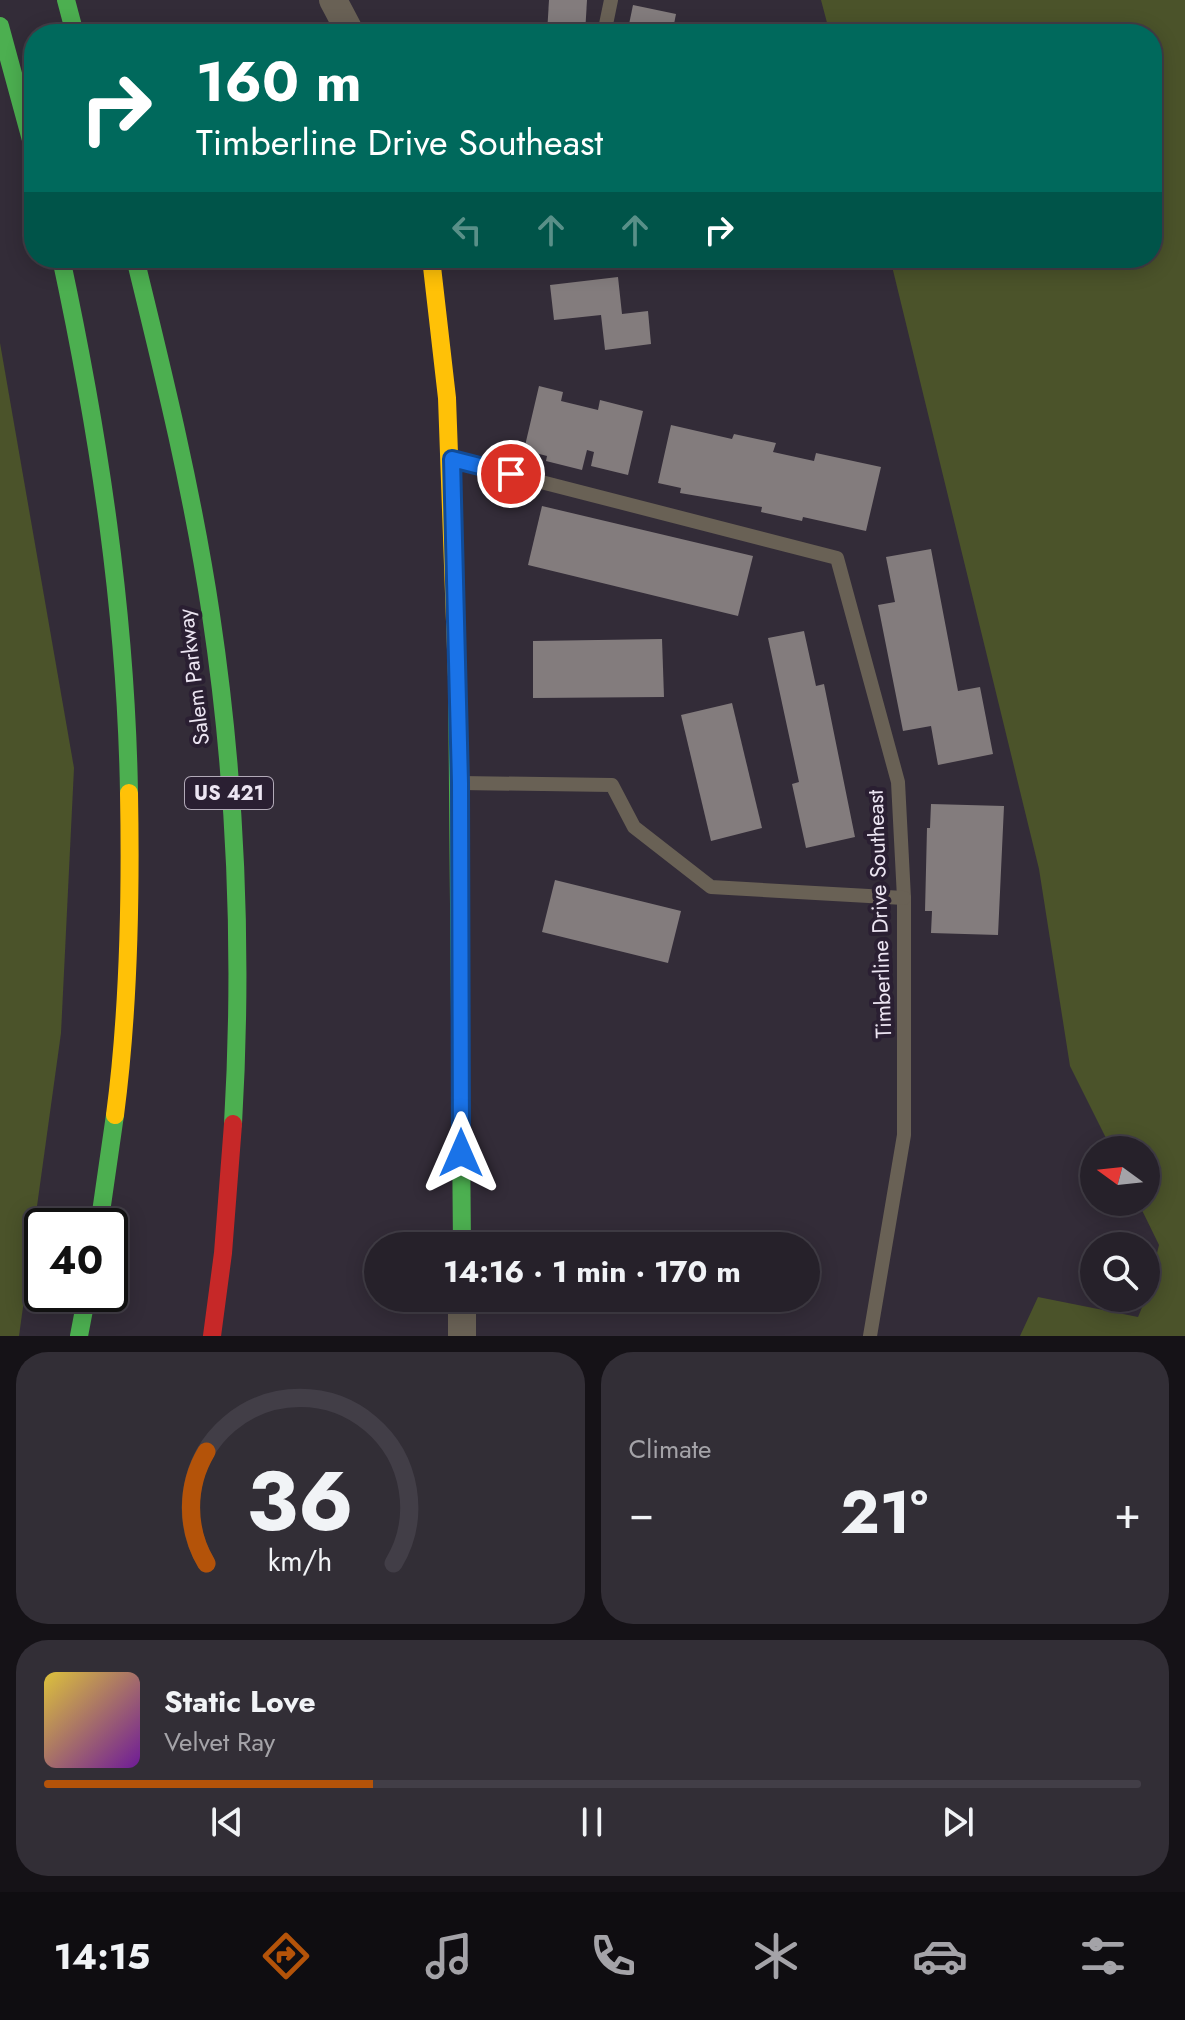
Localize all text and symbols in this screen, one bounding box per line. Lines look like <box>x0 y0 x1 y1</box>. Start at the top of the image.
text: 160 m <box>196 41 362 122</box>
icon: right <box>64 56 168 160</box>
text: Timberline Drive Southeast <box>196 116 603 168</box>
icon: left <box>445 208 489 252</box>
icon: ahead <box>529 208 573 252</box>
icon: ahead <box>613 208 657 252</box>
icon: right <box>697 208 741 252</box>
pin <box>477 440 545 508</box>
icon: arrive <box>489 452 533 496</box>
street label: Salem Parkway <box>169 607 217 747</box>
road number: US 421 <box>185 777 273 809</box>
street label: Timberline Drive Southeast <box>859 788 899 1039</box>
position arrow <box>419 1111 503 1195</box>
north arrow <box>1080 1136 1160 1216</box>
map controls <box>1080 1136 1160 1312</box>
speed limit sign: 40 <box>24 1208 128 1312</box>
button: search <box>1080 1232 1160 1312</box>
text: 14:16 · 1 min · 170 m <box>443 1250 741 1293</box>
text: Climate <box>629 1430 711 1468</box>
text: 36 <box>247 1441 354 1561</box>
text: 21° <box>840 1469 928 1556</box>
text: − <box>629 1481 654 1545</box>
text: + <box>1114 1481 1141 1545</box>
text: km/h <box>268 1540 333 1582</box>
text: Static Love <box>164 1680 316 1723</box>
text: Velvet Ray <box>164 1723 275 1761</box>
icon: previous <box>205 1800 249 1844</box>
icon: pause <box>570 1800 614 1844</box>
icon: next <box>936 1800 980 1844</box>
icon: directions <box>258 1928 314 1984</box>
icon: music <box>421 1928 477 1984</box>
icon: phone <box>585 1928 641 1984</box>
icon: climate <box>748 1928 804 1984</box>
icon: car <box>912 1928 968 1984</box>
icon: filters <box>1075 1928 1131 1984</box>
text: 14:15 <box>54 1930 150 1982</box>

